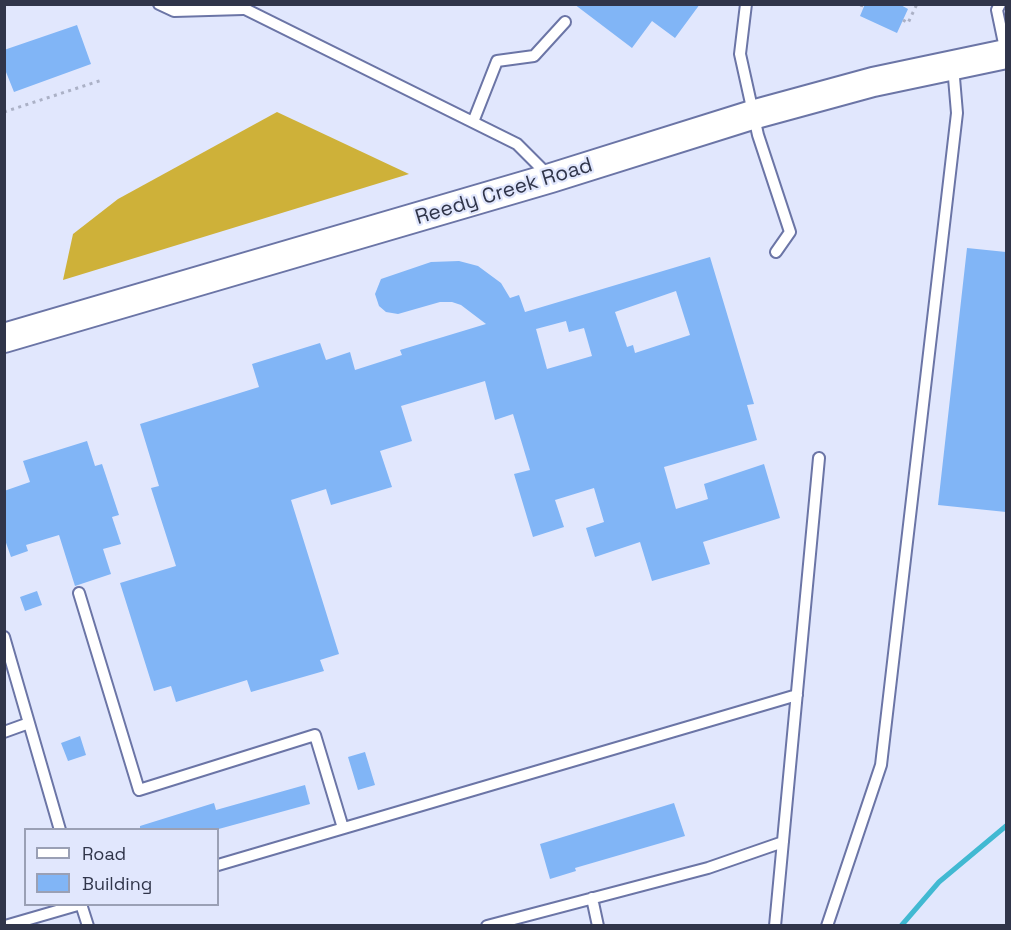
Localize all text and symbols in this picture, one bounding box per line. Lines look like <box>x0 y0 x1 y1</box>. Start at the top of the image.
street label: Reedy Creek Road <box>412 153 596 231</box>
legend <box>24 828 219 906</box>
text: Road <box>82 842 126 865</box>
text: Building <box>82 872 152 895</box>

